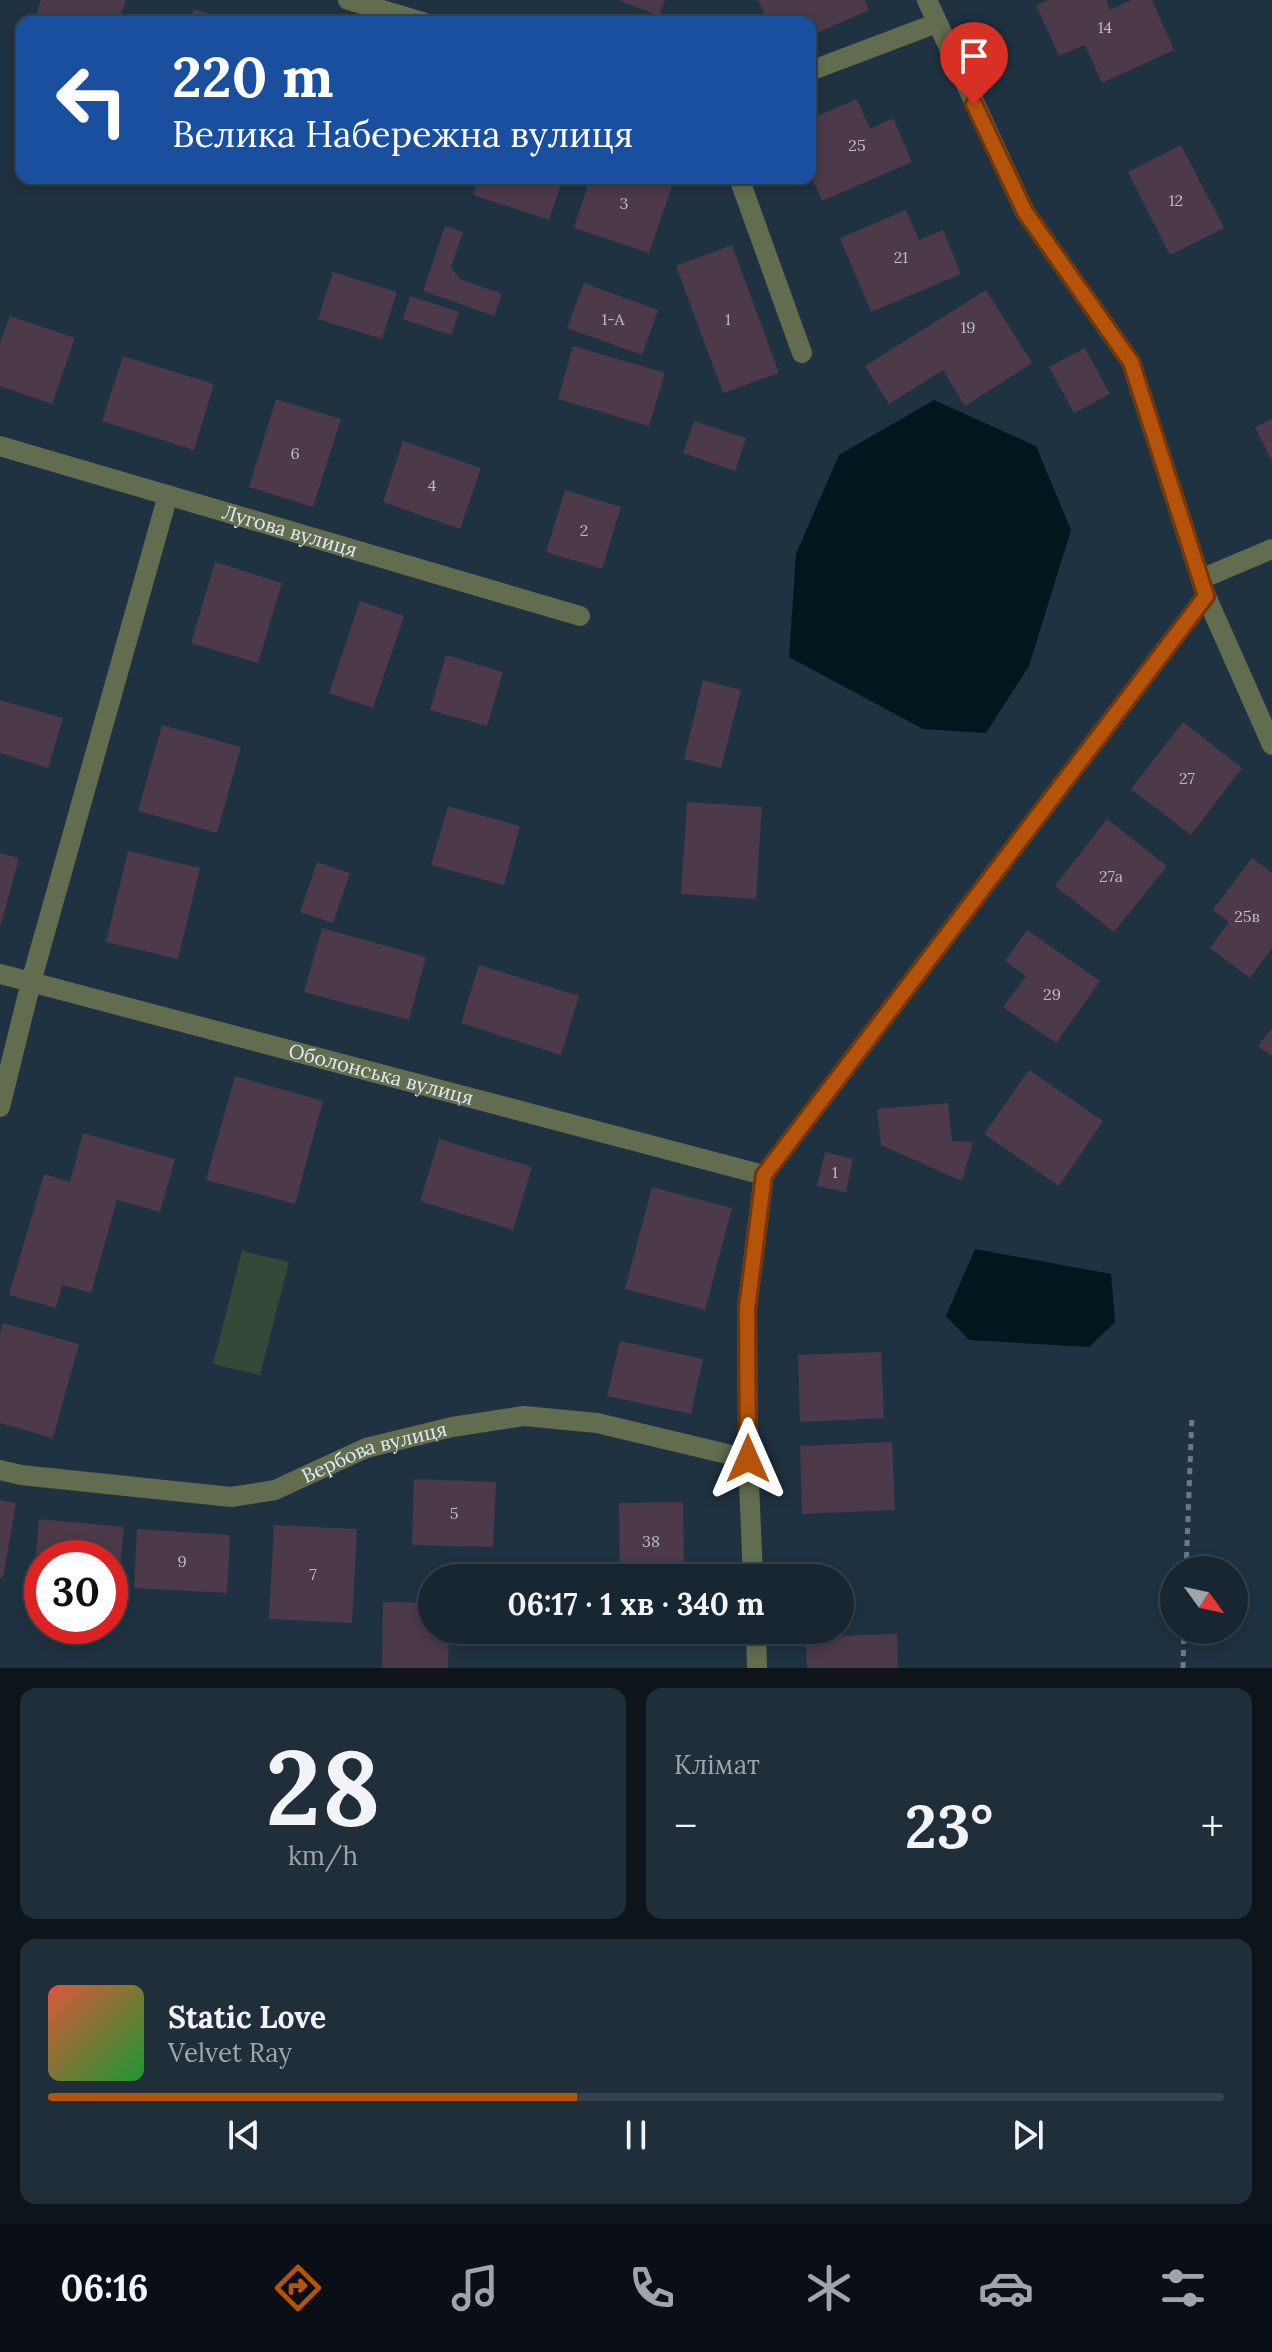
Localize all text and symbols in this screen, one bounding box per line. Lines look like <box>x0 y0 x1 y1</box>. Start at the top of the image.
house number: 14 <box>1098 17 1113 37</box>
pin <box>940 22 1008 104</box>
icon: arrive <box>952 34 996 78</box>
text: 220 m <box>172 41 334 112</box>
icon: left <box>40 48 144 152</box>
text: Велика Набережна вулиця <box>172 111 633 157</box>
house number: 25 <box>848 135 866 155</box>
house number: 12 <box>1169 190 1183 210</box>
house number: 3 <box>620 193 629 213</box>
house number: 21 <box>894 247 908 267</box>
house number: 1-А <box>601 309 626 329</box>
house number: 1 <box>725 309 731 329</box>
house number: 19 <box>960 317 976 337</box>
house number: 6 <box>290 443 300 463</box>
house number: 4 <box>428 475 437 495</box>
street label: Лугова вулиця <box>220 499 360 562</box>
house number: 2 <box>580 520 588 540</box>
house number: 27 <box>1179 768 1196 788</box>
house number: 27а <box>1099 866 1123 886</box>
house number: 25в <box>1234 906 1260 926</box>
house number: 29 <box>1043 984 1061 1004</box>
street label: Оболонська вулиця <box>286 1037 476 1110</box>
house number: 1 <box>832 1162 838 1182</box>
street label: Вербова вулиця <box>297 1416 449 1488</box>
position arrow <box>706 1417 790 1501</box>
house number: 5 <box>450 1503 458 1523</box>
house number: 38 <box>642 1531 660 1551</box>
speed limit sign: 30 <box>24 1540 128 1644</box>
house number: 9 <box>177 1551 187 1571</box>
north arrow <box>1160 1556 1248 1644</box>
map controls <box>1160 1556 1248 1644</box>
house number: 7 <box>309 1564 317 1584</box>
text: 06:17 · 1 хв · 340 m <box>508 1585 764 1623</box>
text: 28 <box>266 1720 380 1853</box>
text: Клімат <box>674 1748 760 1781</box>
text: 23° <box>905 1788 993 1864</box>
text: − <box>674 1798 697 1854</box>
text: + <box>1201 1798 1224 1854</box>
text: km/h <box>288 1839 358 1872</box>
text: Static Love <box>168 1998 326 2036</box>
text: Velvet Ray <box>168 2036 292 2069</box>
icon: previous <box>222 2113 266 2157</box>
icon: pause <box>614 2113 658 2157</box>
icon: next <box>1006 2113 1050 2157</box>
icon: directions <box>270 2260 326 2316</box>
icon: music <box>447 2260 503 2316</box>
icon: phone <box>624 2260 680 2316</box>
icon: climate <box>801 2260 857 2316</box>
icon: car <box>978 2260 1034 2316</box>
icon: filters <box>1155 2260 1211 2316</box>
text: 06:16 <box>61 2265 148 2311</box>

